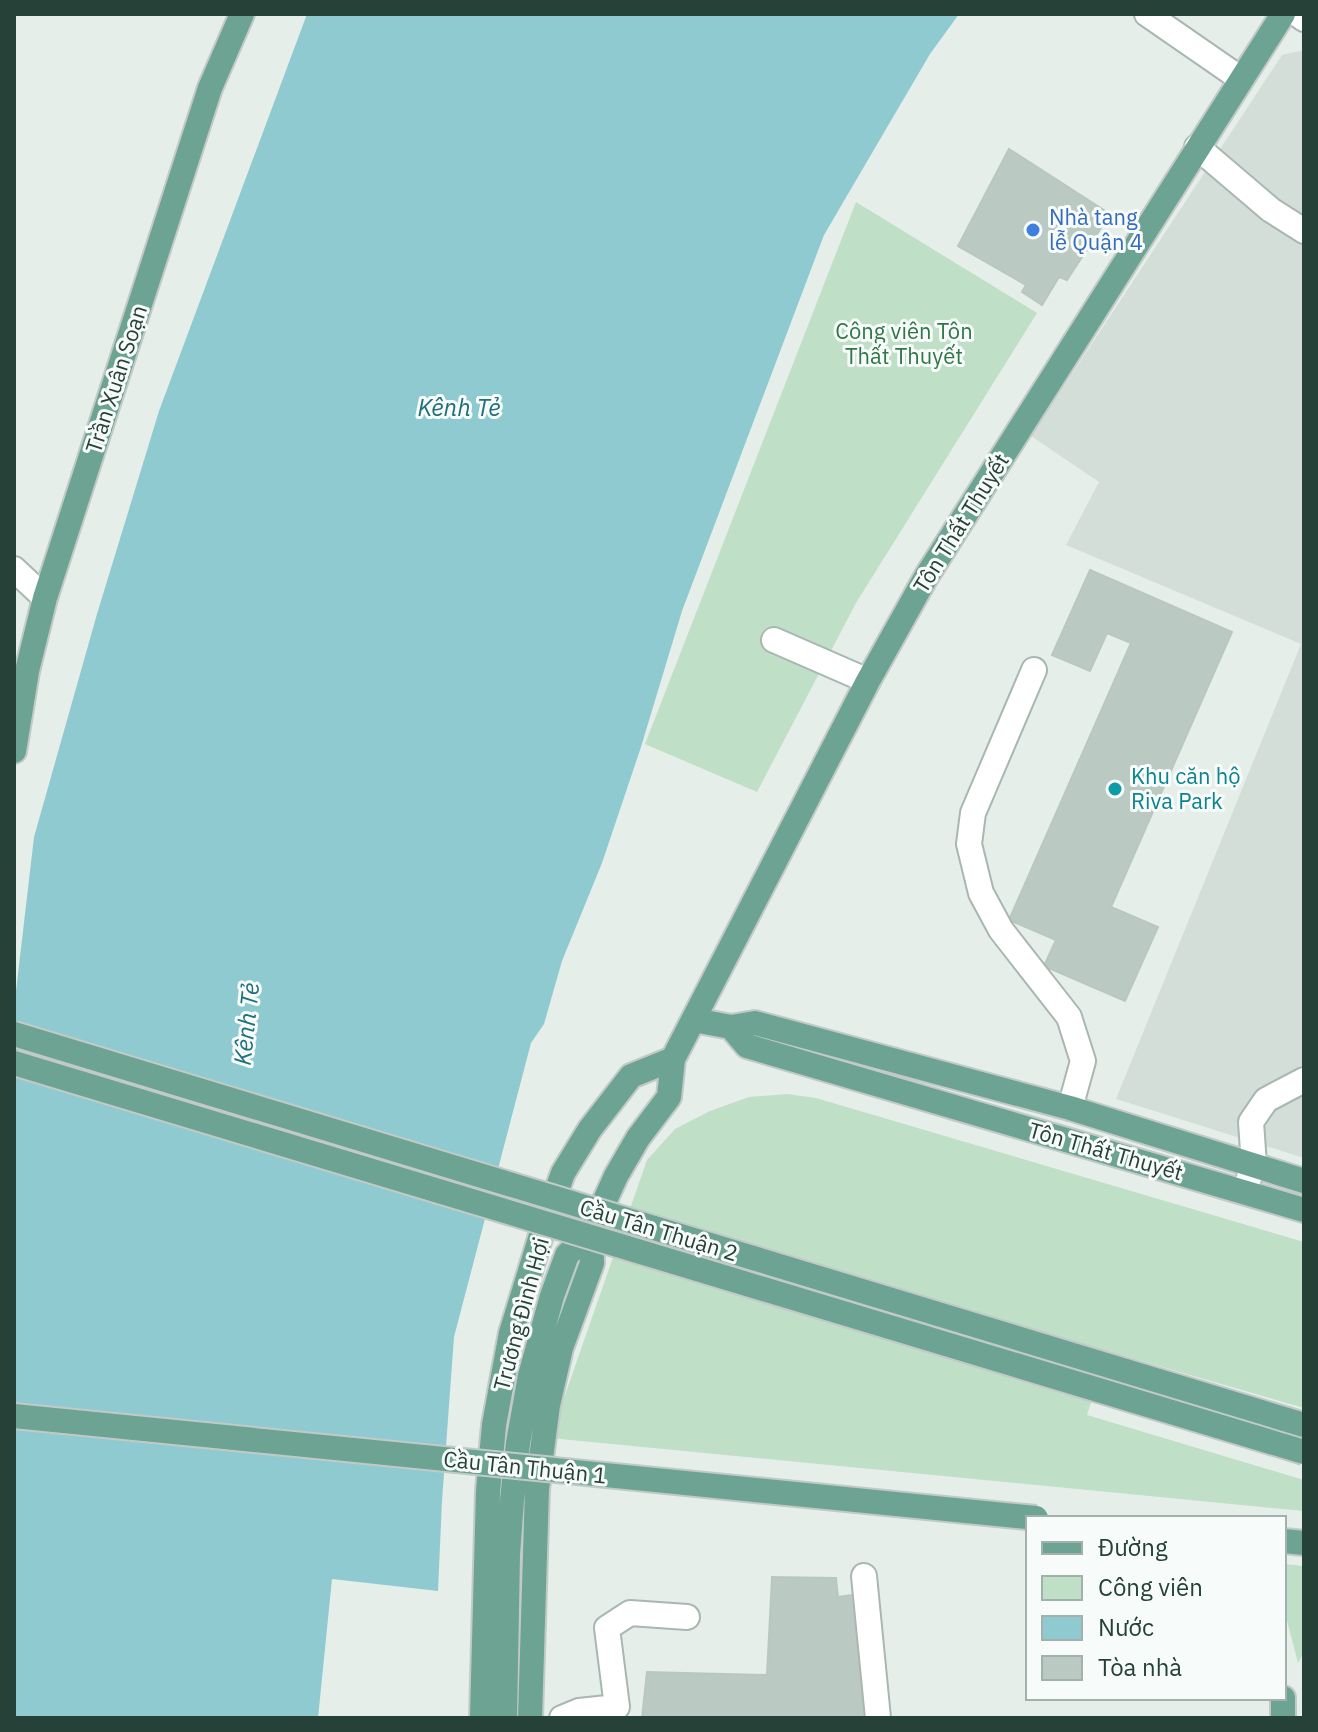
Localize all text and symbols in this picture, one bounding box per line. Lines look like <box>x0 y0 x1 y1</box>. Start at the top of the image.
place label: Nhà tang lễ Quận 4 <box>1049 202 1143 256</box>
marker: Nhà tang lễ Quận 4 <box>1024 221 1042 239</box>
street label: Trần Xuân Soạn <box>78 301 153 456</box>
park label: Công viên Tôn Thất Thuyết <box>835 316 973 370</box>
water label: Kênh Tẻ <box>418 391 500 423</box>
street label: Tôn Thất Thuyết <box>906 448 1015 598</box>
place label: Khu căn hộ Riva Park <box>1131 761 1240 815</box>
marker: Khu căn hộ Riva Park <box>1106 780 1124 798</box>
water label: Kênh Tẻ <box>226 981 266 1067</box>
street label: Tôn Thất Thuyết <box>1026 1115 1187 1186</box>
street label: Cầu Tân Thuận 2 <box>577 1192 742 1267</box>
street label: Trương Đình Hợi <box>486 1234 555 1394</box>
street label: Cầu Tân Thuận 1 <box>442 1444 608 1489</box>
legend <box>1026 1516 1286 1700</box>
text: Đường <box>1098 1531 1168 1563</box>
text: Công viên <box>1098 1571 1203 1603</box>
text: Nước <box>1098 1611 1154 1643</box>
text: Tòa nhà <box>1098 1651 1182 1683</box>

